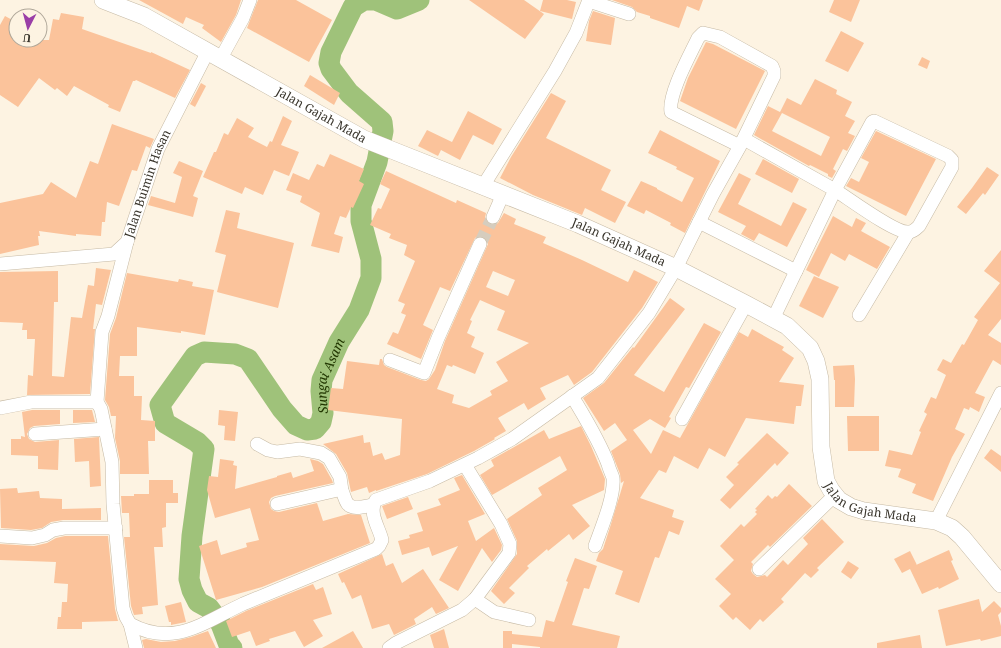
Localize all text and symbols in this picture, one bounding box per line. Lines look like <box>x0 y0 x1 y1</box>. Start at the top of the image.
north arrow <box>8 8 48 48</box>
text: U <box>21 30 32 46</box>
street label: Jalan Gajah Mada <box>272 82 370 147</box>
street label: Jalan Buimin Hasan <box>120 126 175 241</box>
street label: Jalan Gajah Mada <box>569 213 669 270</box>
water label: Sungai Asam <box>312 335 349 415</box>
street label: Jalan Gajah Mada <box>820 478 918 526</box>

